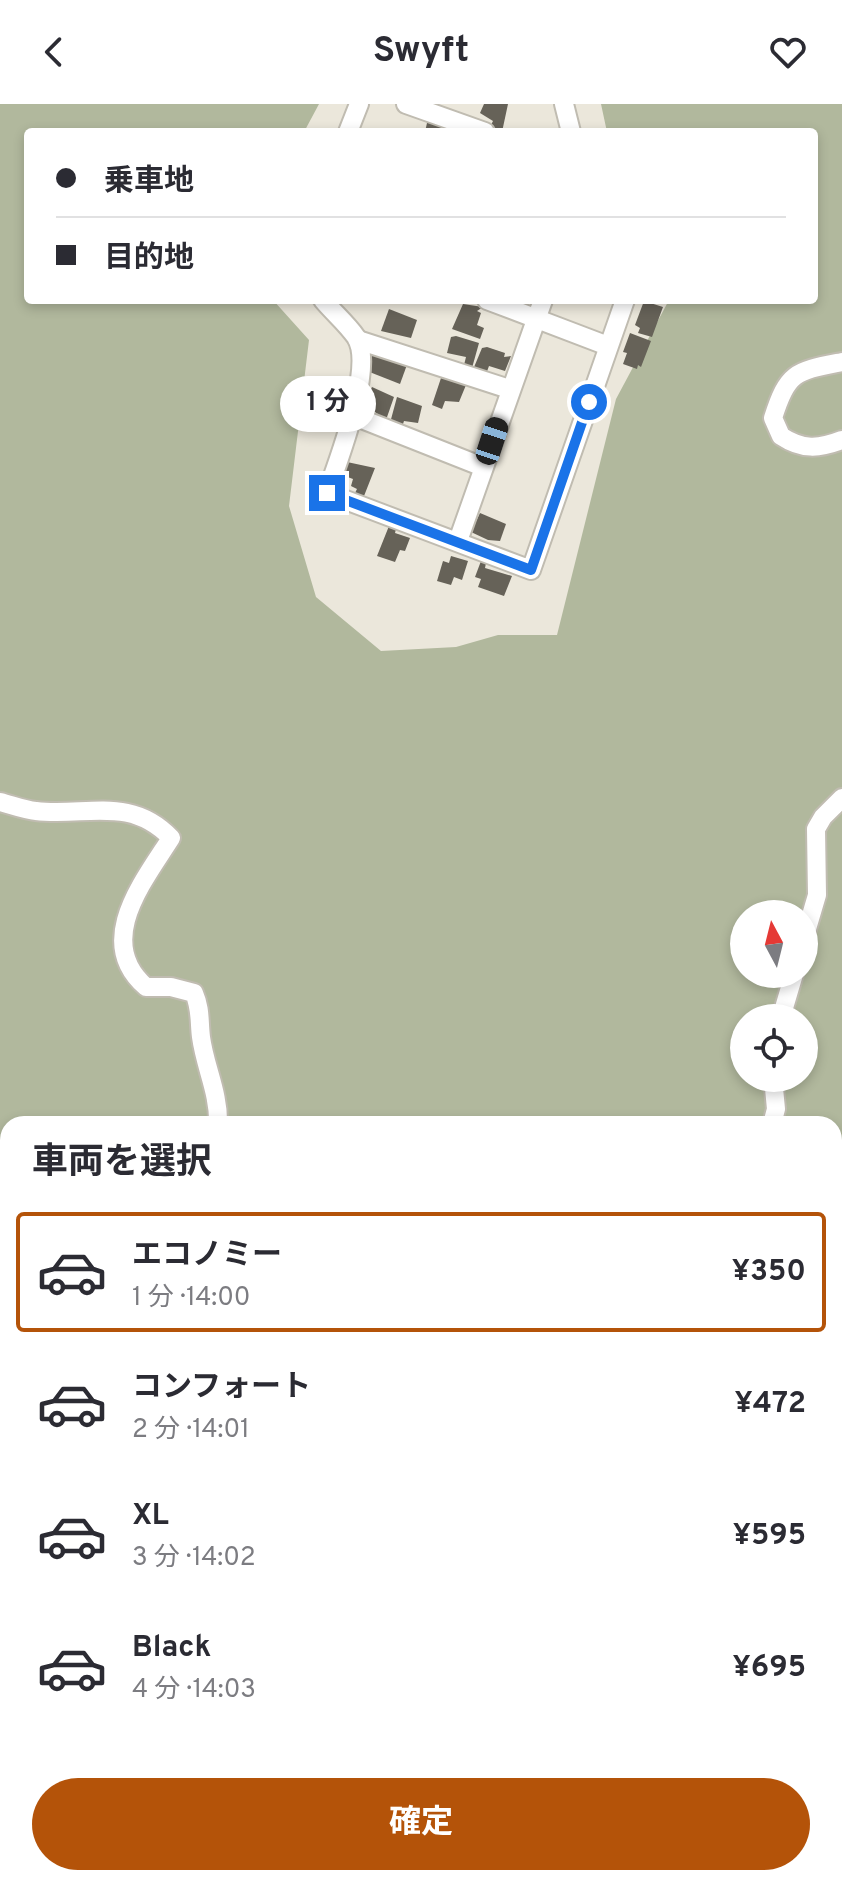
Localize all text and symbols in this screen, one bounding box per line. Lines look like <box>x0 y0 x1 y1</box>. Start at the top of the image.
text: Swyft <box>373 29 469 75</box>
icon: back <box>32 30 76 74</box>
icon: heart <box>766 30 810 74</box>
text: 乗車地 <box>104 164 194 201</box>
text: 目的地 <box>104 241 194 278</box>
callout: 1 分 <box>279 377 375 433</box>
route start <box>571 384 607 420</box>
text: 1 分 <box>307 387 349 420</box>
car <box>473 414 511 468</box>
route end <box>309 475 345 511</box>
north arrow <box>730 900 818 988</box>
map controls <box>730 900 818 1092</box>
button: locate <box>730 1004 818 1092</box>
text: 車両を選択 <box>32 1141 212 1187</box>
icon: car <box>36 1236 108 1308</box>
text: エコノミー <box>132 1238 282 1275</box>
text: ¥350 <box>732 1254 806 1291</box>
text: 1 分 · 14:00 <box>132 1282 250 1315</box>
icon: car <box>36 1368 108 1440</box>
text: コンフォート <box>132 1370 311 1407</box>
text: ¥472 <box>735 1386 806 1423</box>
text: 2 分 · 14:01 <box>132 1414 250 1447</box>
text: XL <box>132 1498 169 1535</box>
icon: car <box>36 1500 108 1572</box>
text: ¥595 <box>733 1518 806 1555</box>
text: 3 分 · 14:02 <box>132 1542 256 1575</box>
text: Black <box>132 1630 211 1667</box>
icon: car <box>36 1632 108 1704</box>
text: ¥695 <box>733 1650 806 1687</box>
text: 4 分 · 14:03 <box>132 1674 256 1707</box>
button: 確定 <box>32 1778 810 1870</box>

